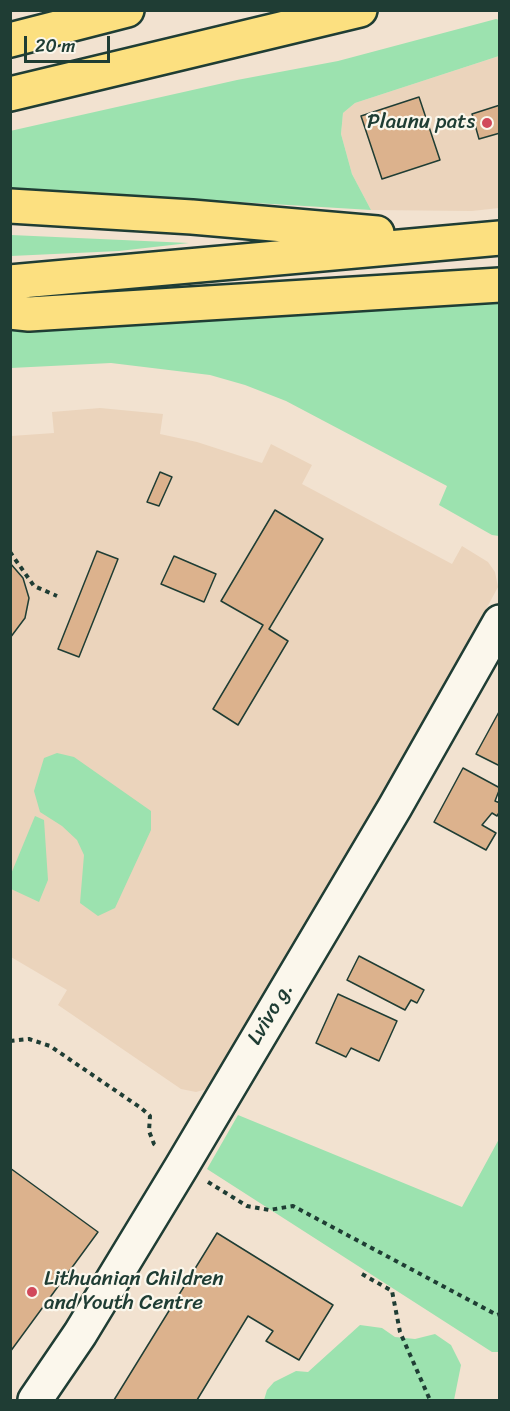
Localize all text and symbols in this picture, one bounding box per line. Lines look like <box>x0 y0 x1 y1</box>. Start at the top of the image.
scale bar <box>27 24 112 62</box>
text: 20 m <box>35 30 75 62</box>
place label: Plaunu pats <box>367 110 475 136</box>
marker: Plaunu pats <box>480 116 494 130</box>
street label: Lvivo g. <box>243 978 299 1050</box>
place label: Lithuanian Children and Youth Centre <box>44 1267 224 1317</box>
marker: Lithuanian Children and Youth Centre <box>25 1285 39 1299</box>

